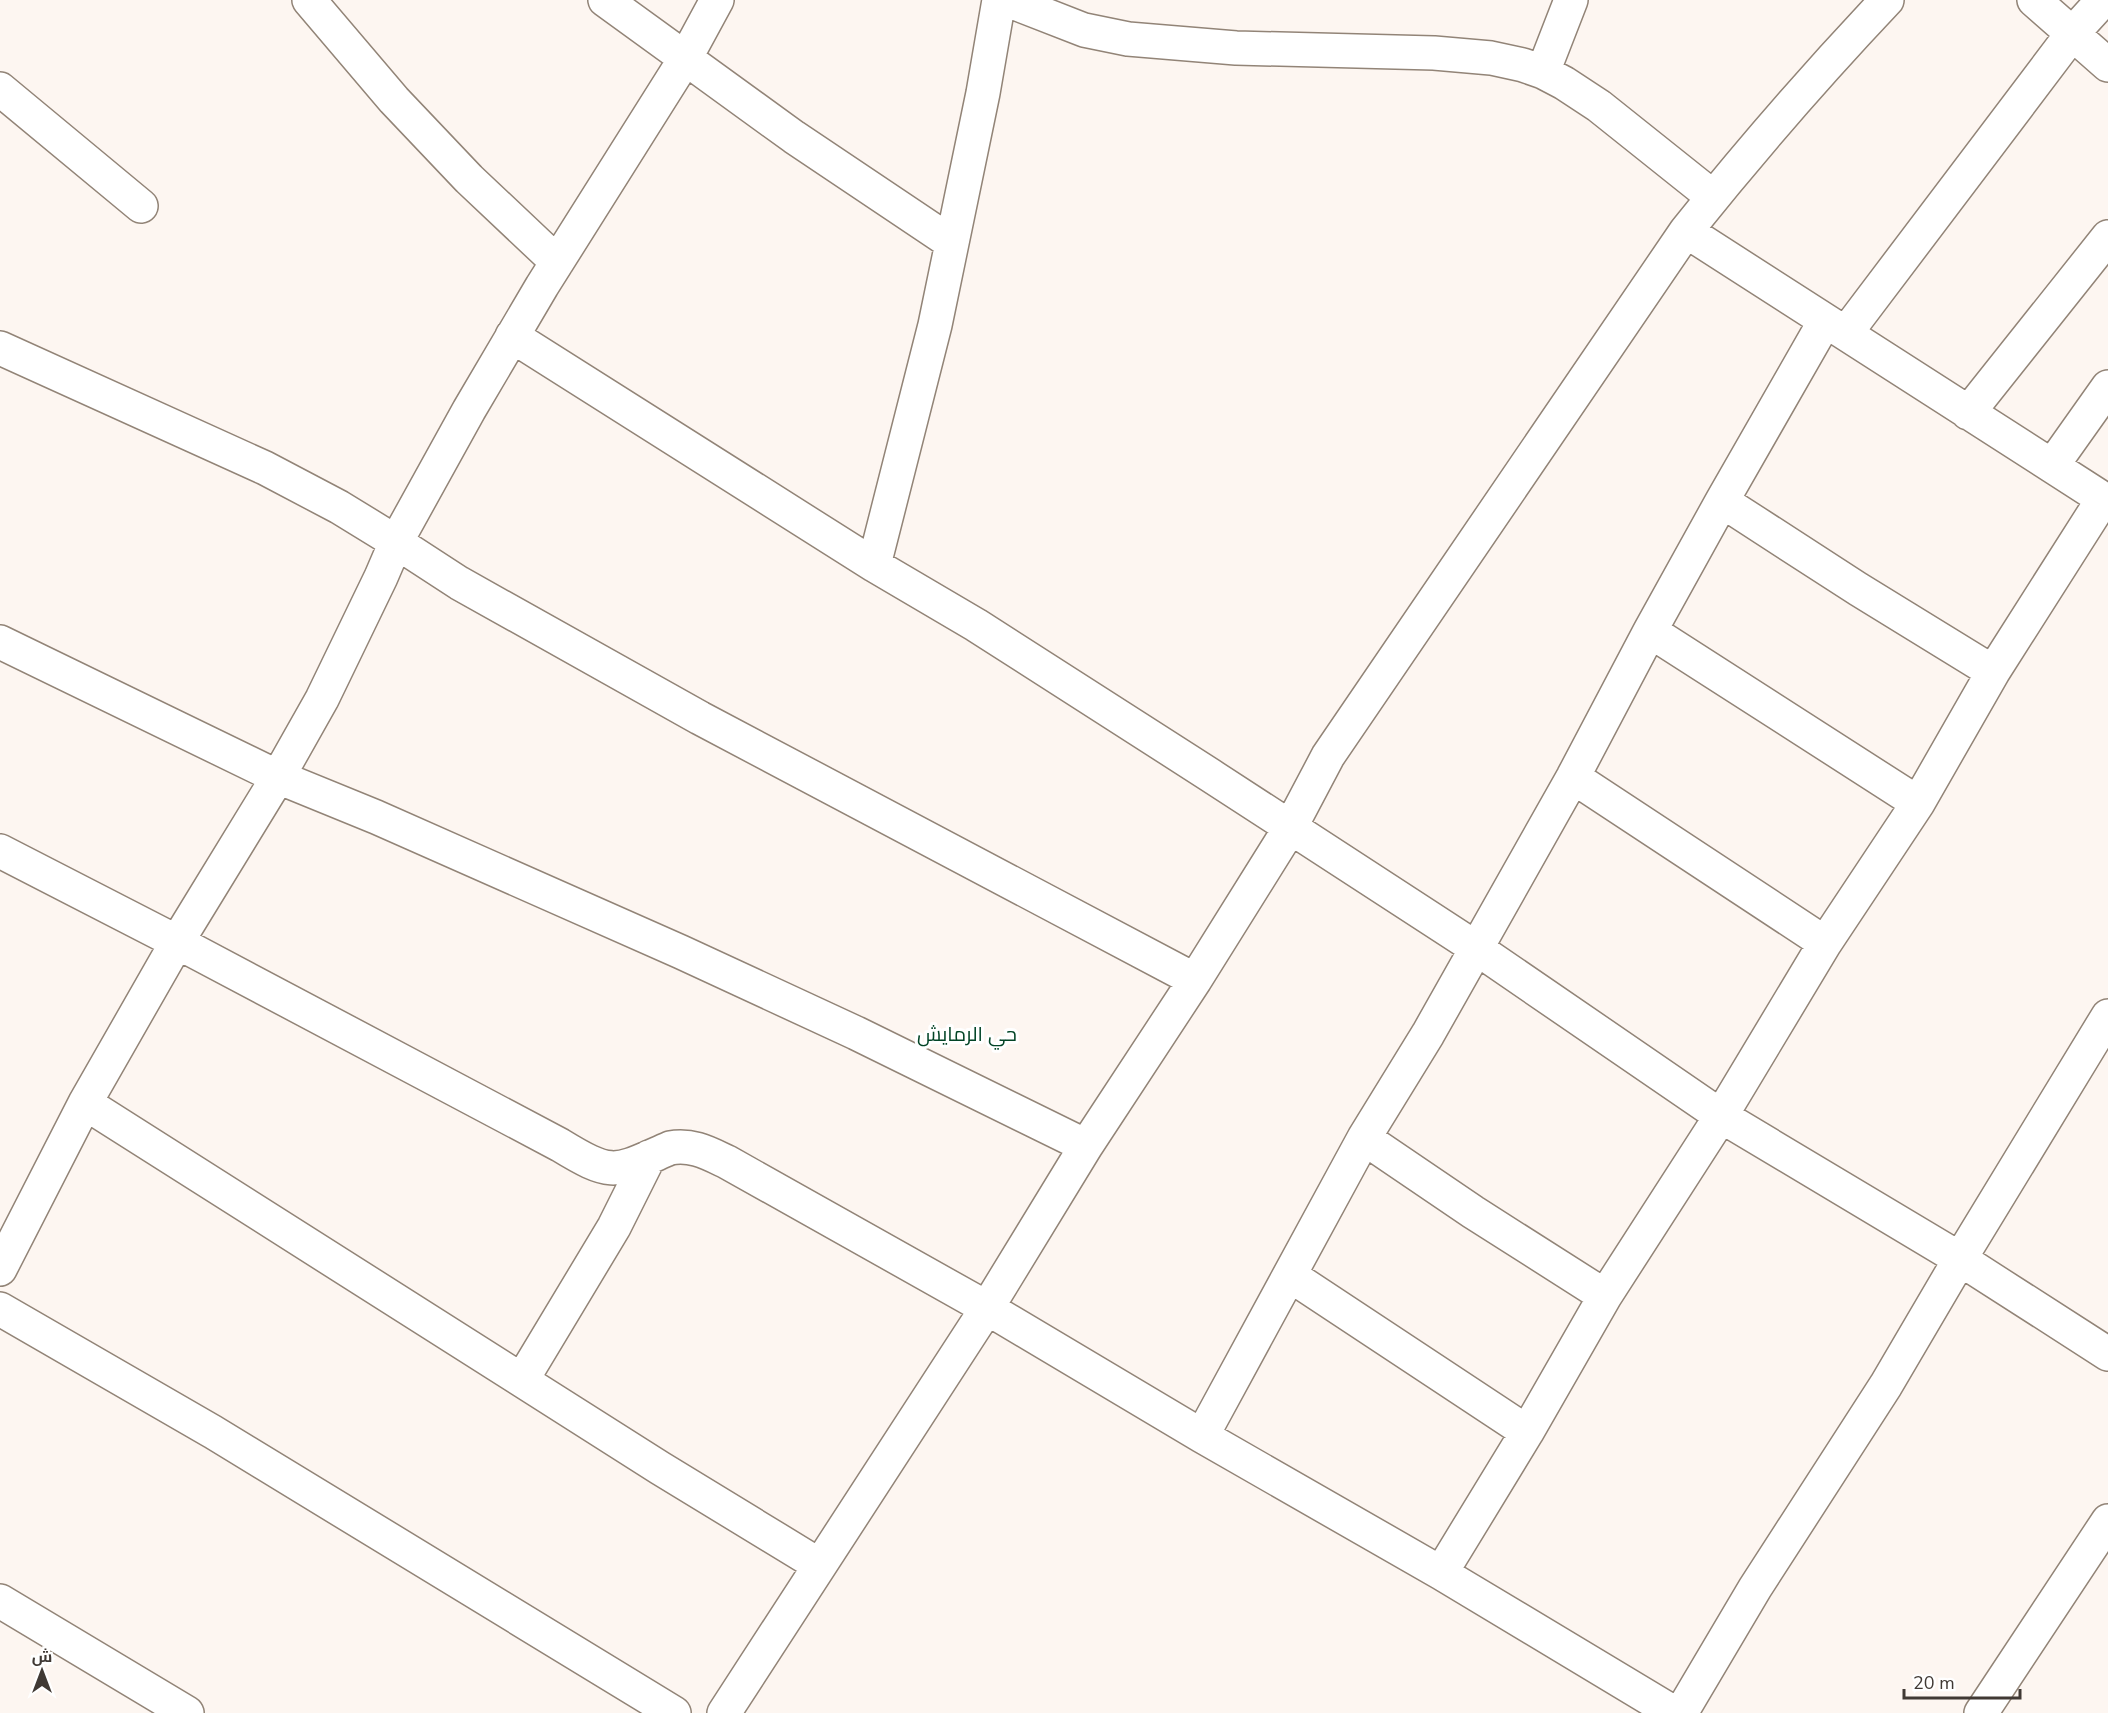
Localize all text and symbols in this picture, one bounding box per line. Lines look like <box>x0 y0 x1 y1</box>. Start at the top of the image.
district label: حي الرمايش <box>917 1021 1017 1050</box>
north arrow <box>12 1641 72 1701</box>
text: ش <box>32 1646 52 1668</box>
scale bar <box>1904 1662 2020 1700</box>
text: 20 m <box>1913 1671 1955 1695</box>

